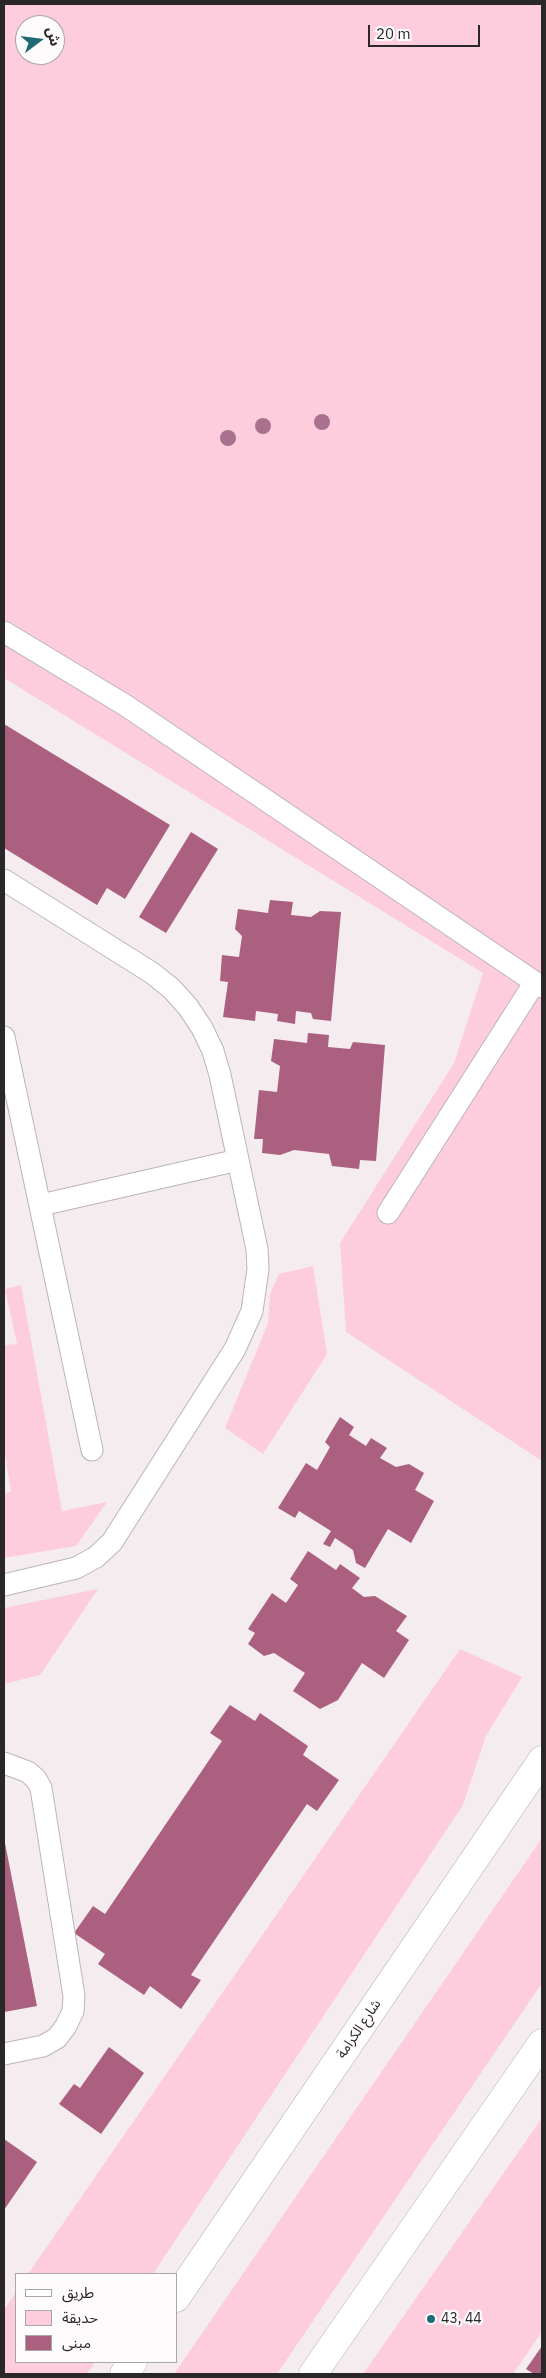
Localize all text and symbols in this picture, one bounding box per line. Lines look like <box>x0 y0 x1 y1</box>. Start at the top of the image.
north arrow <box>15 15 65 65</box>
scale bar <box>371 15 484 47</box>
text: 20 m <box>376 24 411 43</box>
text: ش <box>42 25 65 48</box>
street label: شارع الكرامة <box>333 1996 385 2062</box>
legend <box>15 2273 178 2363</box>
text: طريق <box>62 2283 94 2302</box>
text: حديقة <box>62 2308 98 2327</box>
place label: 43, 44 <box>441 2311 482 2327</box>
marker: 43, 44 <box>425 2313 437 2325</box>
text: مبنى <box>62 2333 91 2352</box>

